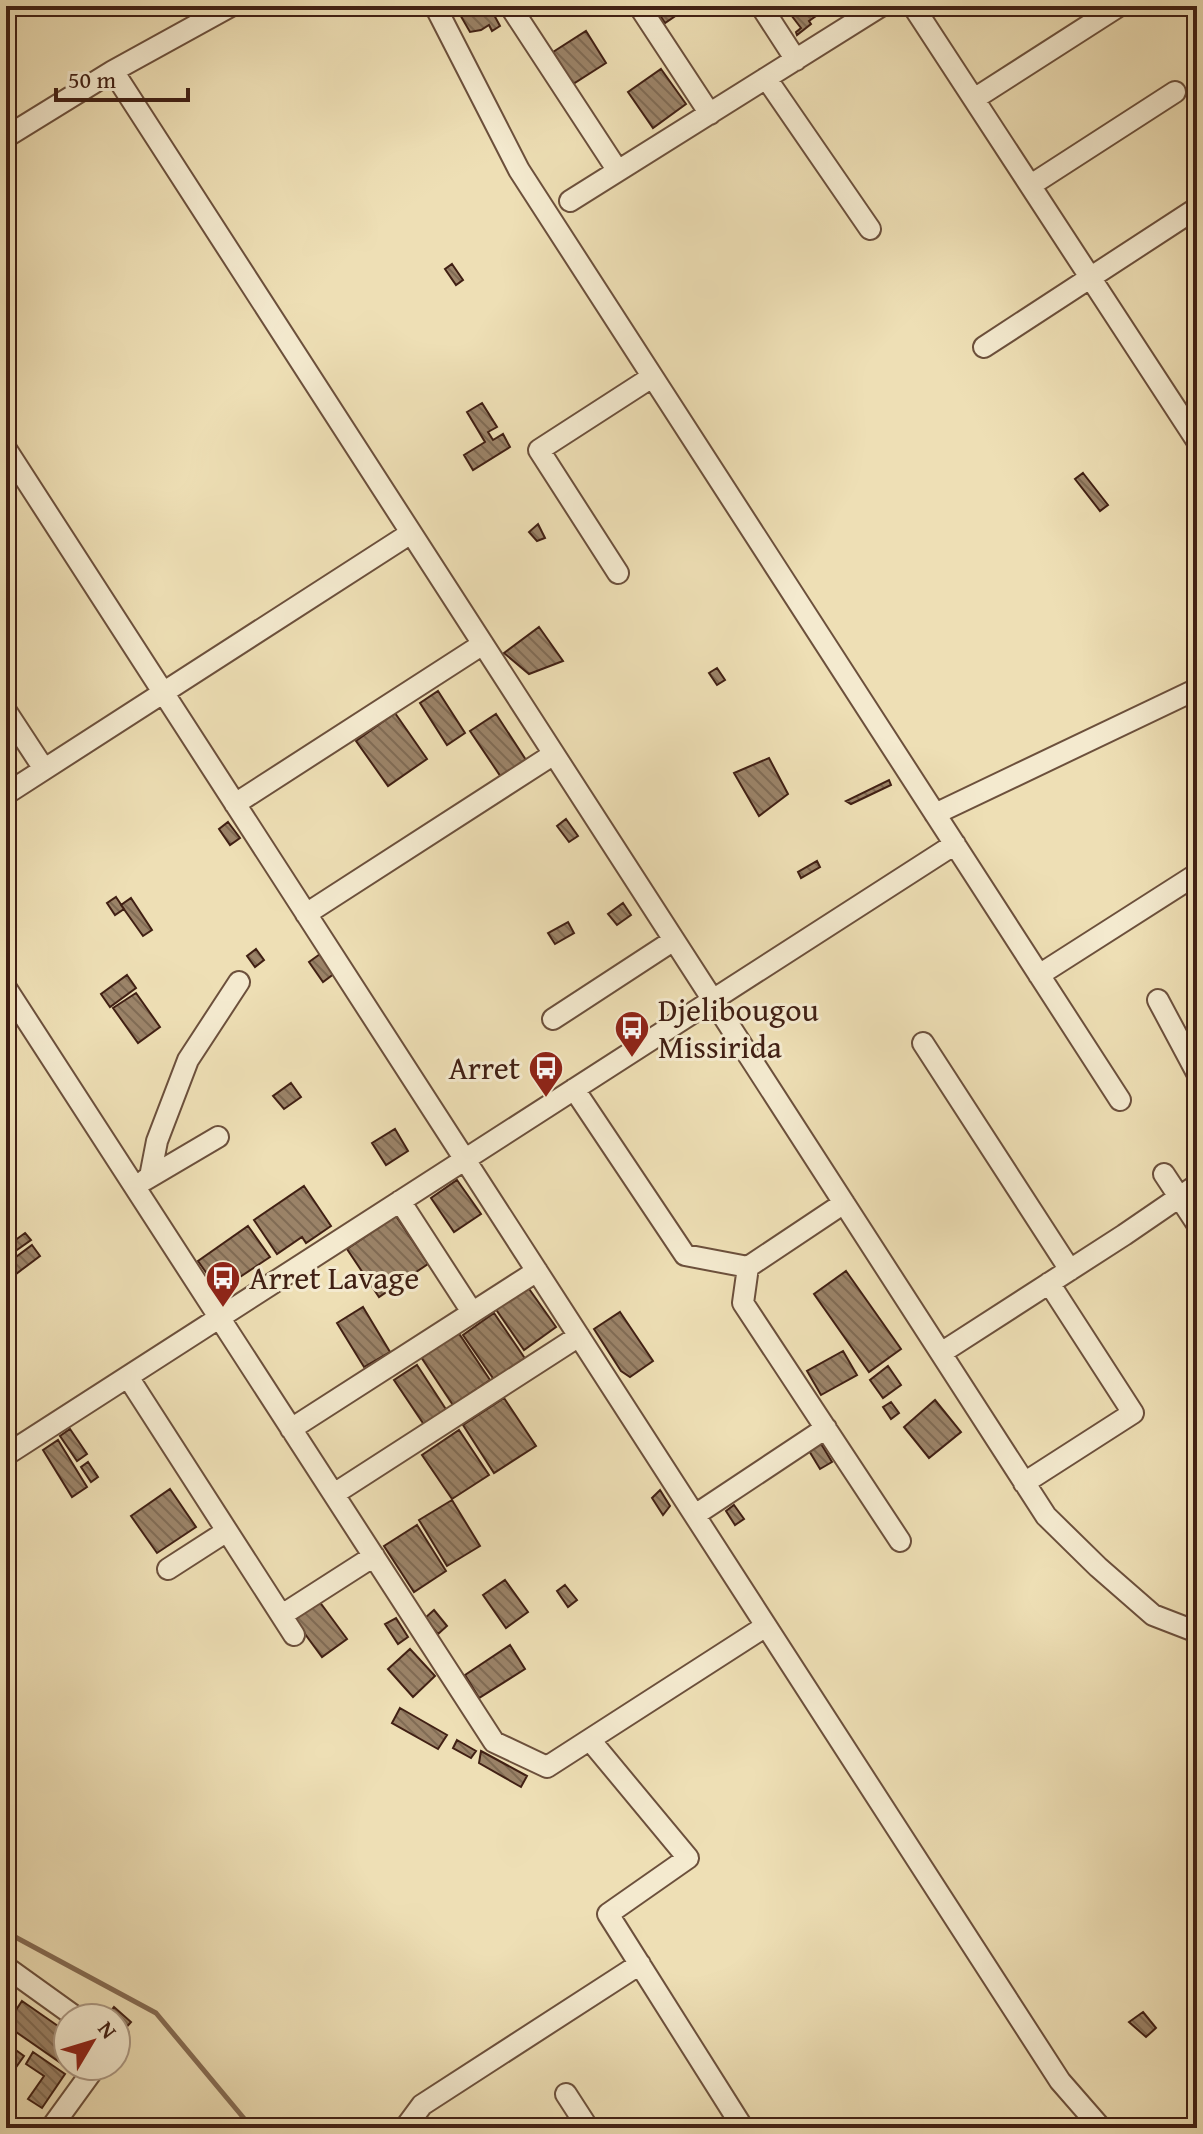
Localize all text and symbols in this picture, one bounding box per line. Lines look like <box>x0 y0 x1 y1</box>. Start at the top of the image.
scale bar <box>56 52 188 102</box>
text: 50 m <box>68 62 116 97</box>
place label: Djelibougou Missirida <box>658 986 819 1070</box>
bus stop icon: Djelibougou Missirida <box>613 1009 651 1059</box>
place label: Arret <box>448 1044 520 1091</box>
bus stop icon: Arret <box>527 1049 565 1099</box>
place label: Arret Lavage <box>249 1254 419 1301</box>
bus stop icon: Arret Lavage <box>204 1259 242 1309</box>
north arrow <box>52 2002 132 2082</box>
text: N <box>91 2014 125 2046</box>

